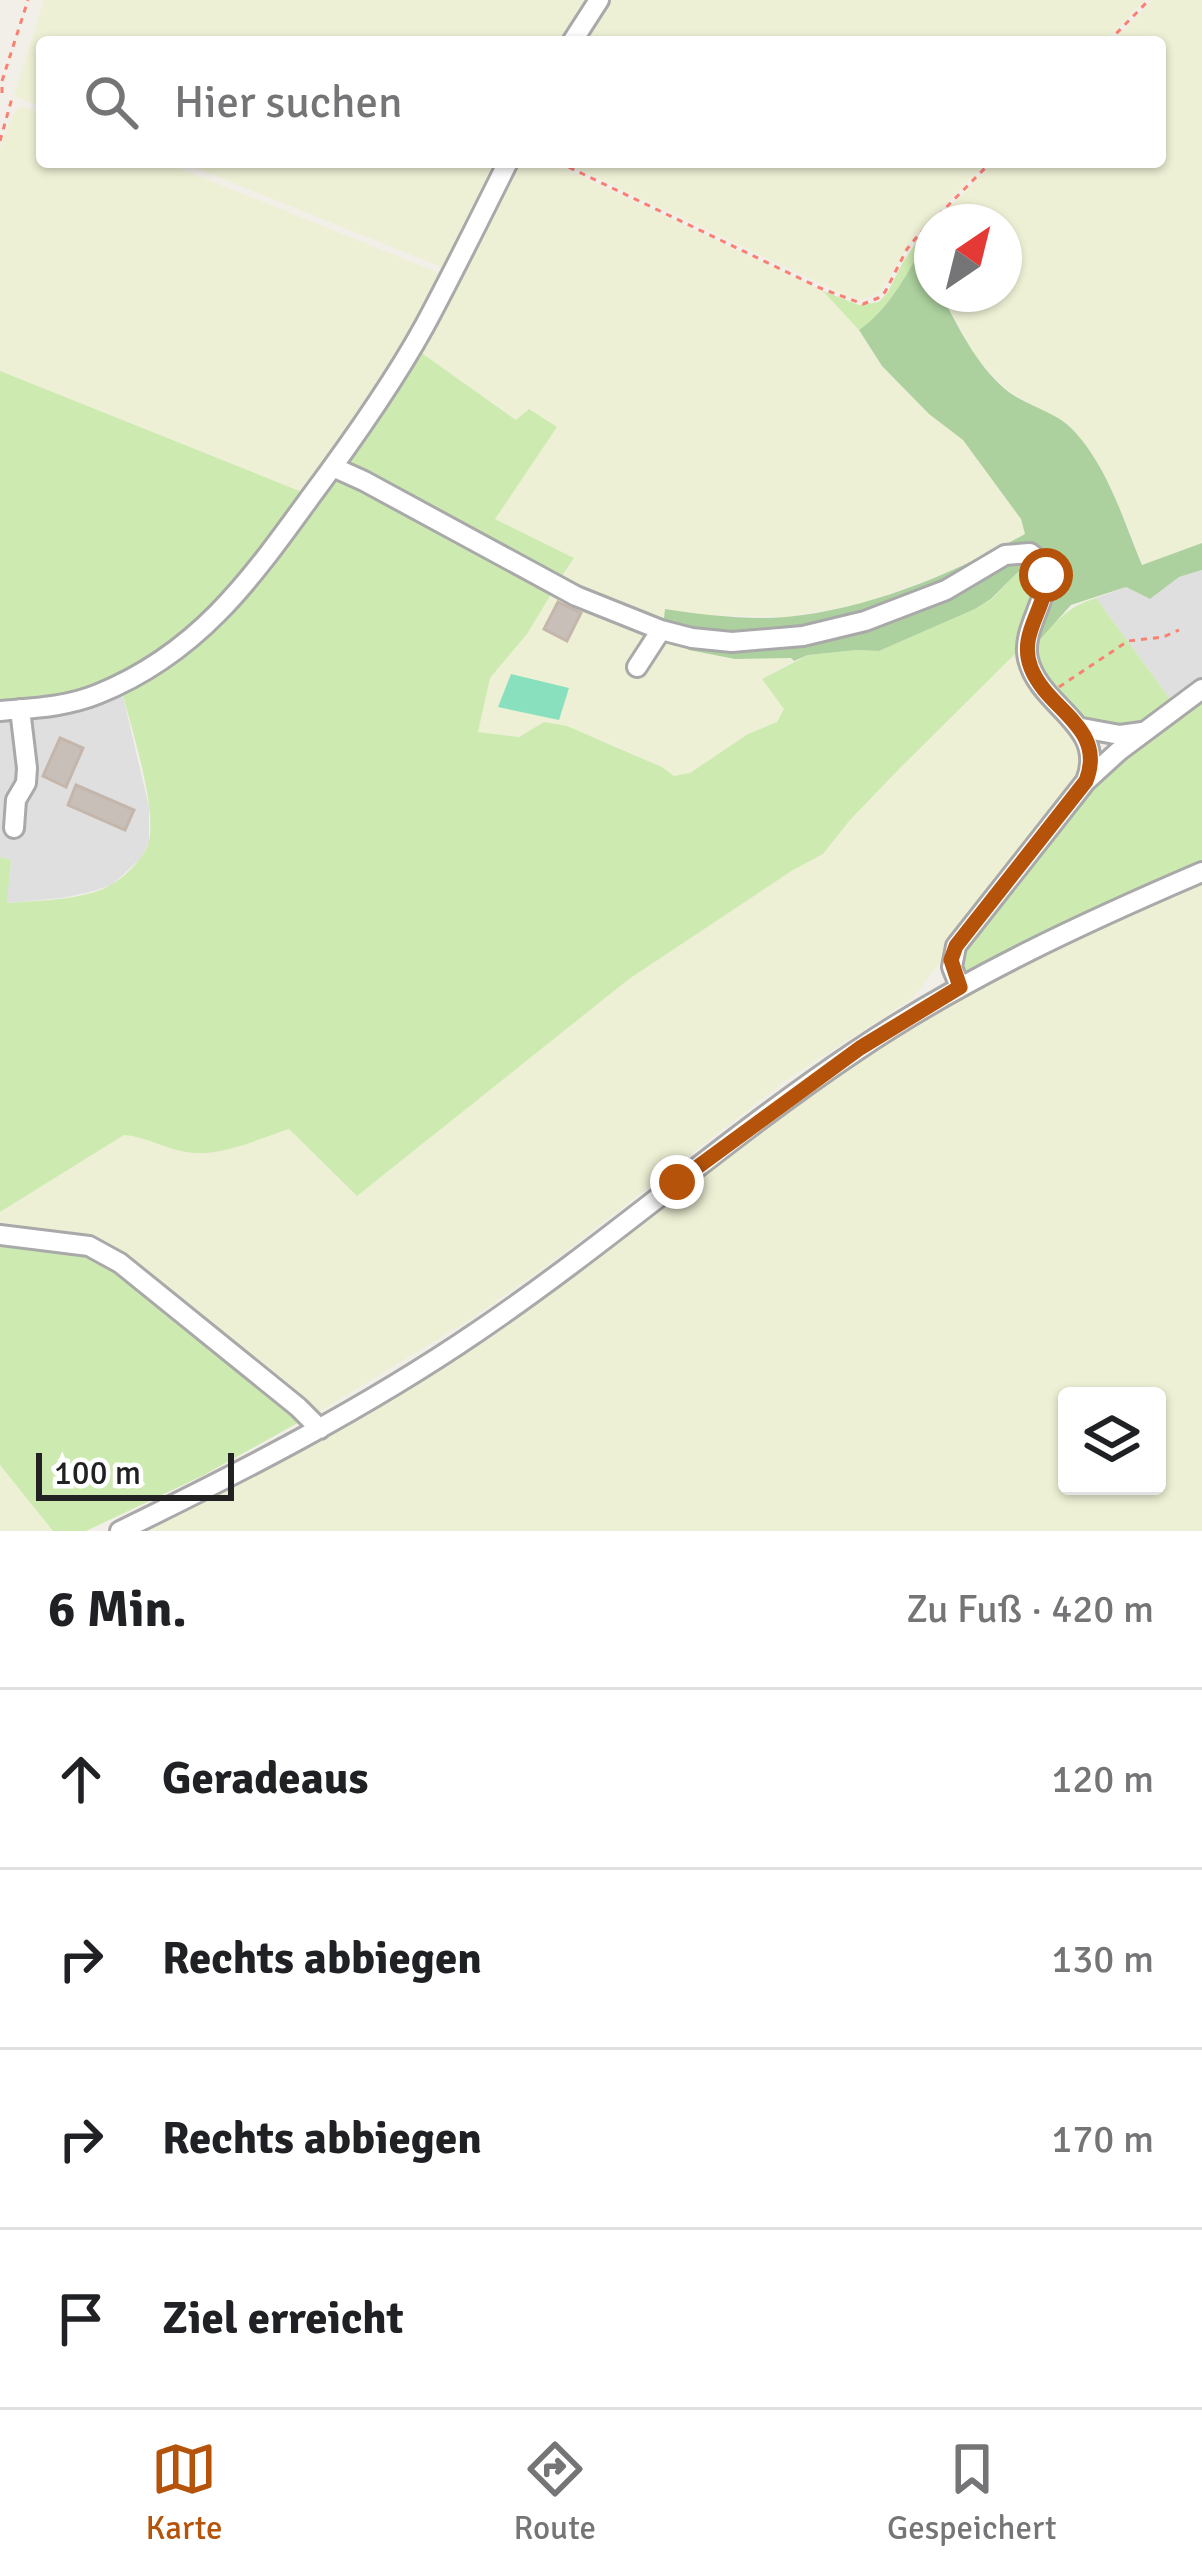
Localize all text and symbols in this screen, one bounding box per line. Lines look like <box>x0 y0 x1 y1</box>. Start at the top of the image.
search box <box>36 36 1166 168</box>
icon: search <box>78 69 144 135</box>
text: Hier suchen <box>174 75 403 130</box>
north arrow <box>914 204 1022 312</box>
route start <box>1019 548 1073 602</box>
route end <box>650 1155 704 1209</box>
map controls <box>1058 1387 1166 1495</box>
button: layers <box>1058 1387 1166 1495</box>
scale bar <box>36 1447 234 1500</box>
text: 100 m <box>54 1453 141 1494</box>
text: 6 Min. <box>48 1578 187 1641</box>
text: Zu Fuß · 420 m <box>906 1585 1154 1633</box>
icon: ahead <box>48 1746 114 1812</box>
text: Geradeaus <box>162 1751 368 1806</box>
text: 120 m <box>1051 1755 1154 1803</box>
icon: right <box>48 1926 114 1992</box>
text: Rechts abbiegen <box>162 1931 482 1986</box>
text: 130 m <box>1051 1935 1154 1983</box>
icon: right <box>48 2106 114 2172</box>
text: Rechts abbiegen <box>162 2111 482 2166</box>
text: 170 m <box>1051 2115 1154 2163</box>
icon: arrive <box>48 2286 114 2352</box>
text: Ziel erreicht <box>162 2291 404 2346</box>
tab: Karte <box>146 2436 223 2549</box>
tab: Route <box>514 2436 596 2549</box>
tab: Gespeichert <box>887 2436 1056 2549</box>

